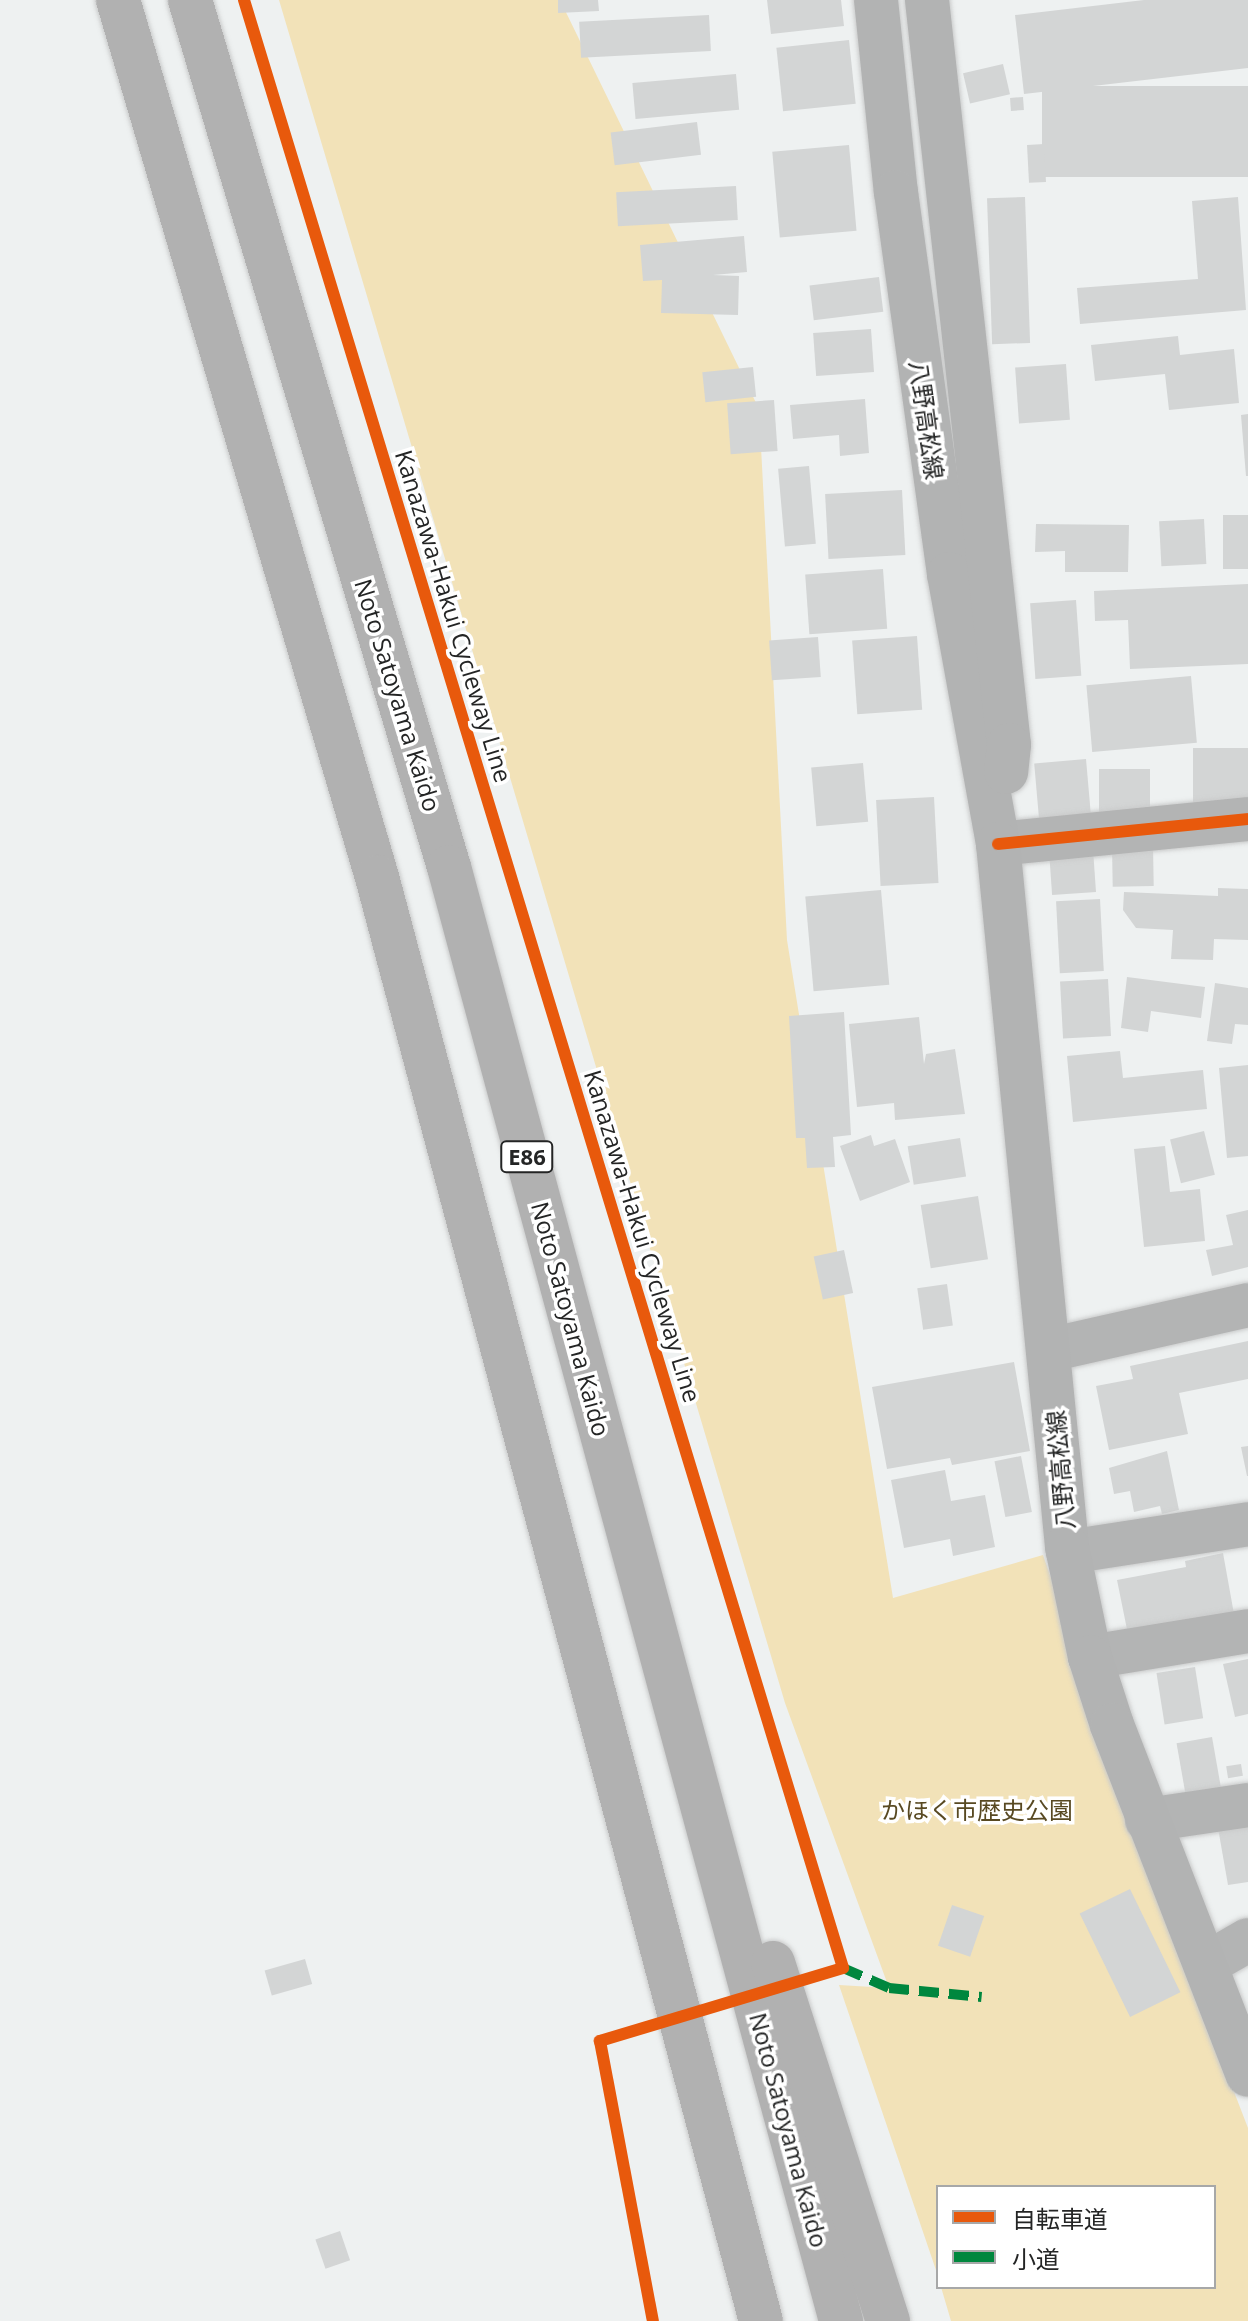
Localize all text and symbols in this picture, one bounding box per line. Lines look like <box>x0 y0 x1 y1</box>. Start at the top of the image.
street label: 八野高松線 <box>904 359 950 481</box>
street label: Kanazawa-Hakui Cycleway Line <box>390 446 518 786</box>
street label: Noto Satoyama Kaido <box>349 575 447 815</box>
street label: Kanazawa-Hakui Cycleway Line <box>579 1066 707 1406</box>
road number: E86 <box>499 1139 555 1175</box>
street label: Noto Satoyama Kaido <box>526 1199 616 1439</box>
street label: 八野高松線 <box>1040 1409 1080 1531</box>
park label: かほく市歴史公園 <box>881 1796 1073 1824</box>
street label: Noto Satoyama Kaido <box>744 2010 834 2250</box>
legend <box>936 2185 1216 2289</box>
text: 自転車道 <box>1012 2202 1108 2235</box>
text: 小道 <box>1012 2242 1060 2275</box>

